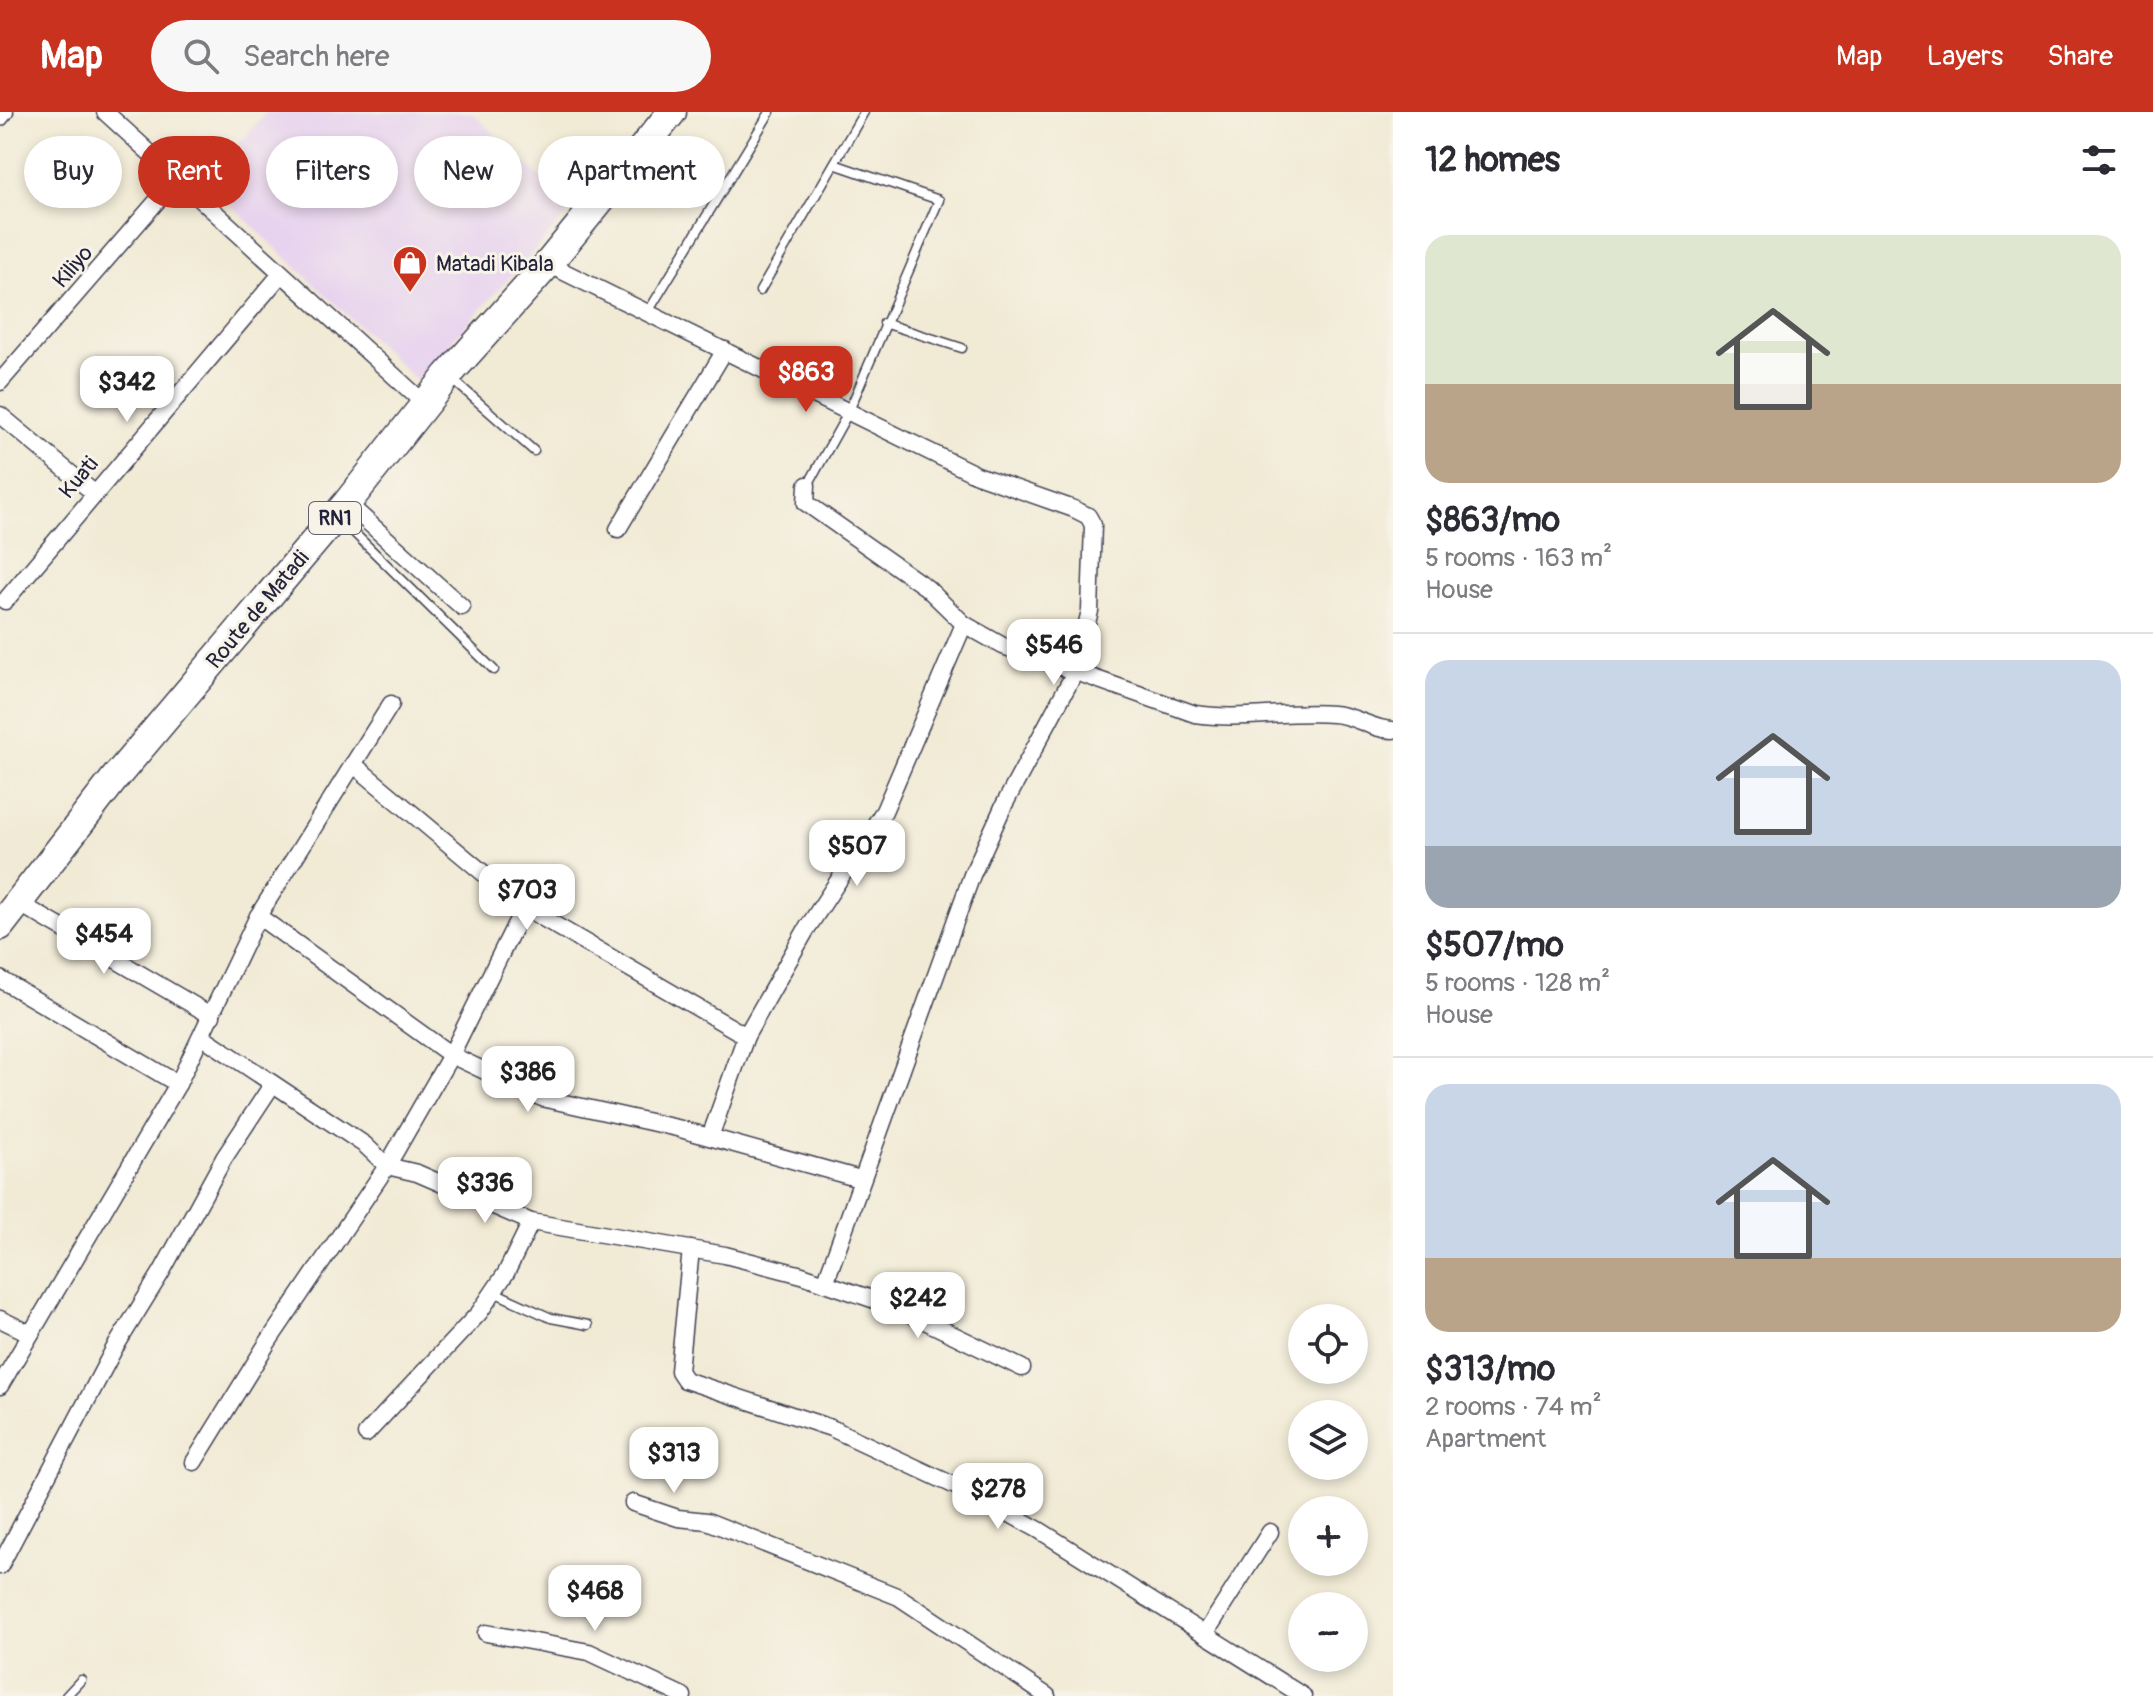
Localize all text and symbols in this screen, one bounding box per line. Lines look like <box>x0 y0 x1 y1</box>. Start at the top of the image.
search box <box>151 20 711 92</box>
text: Map <box>40 32 103 80</box>
icon: search <box>179 34 223 78</box>
text: Search here <box>243 38 390 75</box>
text: Map <box>1836 39 1882 74</box>
text: Layers <box>1926 39 2003 74</box>
text: Share <box>2047 39 2113 74</box>
chip: Buy <box>24 136 122 208</box>
chip: Rent <box>138 136 250 208</box>
chip: Filters <box>266 136 398 208</box>
chip: New <box>414 136 522 208</box>
chip: Apartment <box>538 136 725 208</box>
icon: filters <box>2077 138 2121 182</box>
text: 12 homes <box>1425 139 1560 182</box>
street label: Kiliyo <box>47 239 99 294</box>
shop icon: Matadi Kibala <box>391 244 429 294</box>
place label: Matadi Kibala <box>436 250 554 278</box>
icon: home <box>1701 287 1845 431</box>
pin: $863 <box>759 346 853 414</box>
pin: $342 <box>80 356 174 424</box>
text: $863 <box>778 356 834 388</box>
text: $342 <box>98 366 156 398</box>
street label: Kuati <box>53 451 105 505</box>
text: $863/mo <box>1425 499 1560 542</box>
road number: RN1 <box>309 502 361 534</box>
text: 5 rooms · 163 m² <box>1425 542 1612 574</box>
street label: Route de Matadi <box>200 545 315 675</box>
text: House <box>1425 574 1493 606</box>
pin: $546 <box>1007 619 1101 687</box>
text: $546 <box>1025 629 1083 661</box>
icon: home <box>1701 712 1845 856</box>
pin: $507 <box>810 820 904 888</box>
text: $507 <box>827 830 887 862</box>
pin: $703 <box>480 864 574 932</box>
text: $703 <box>497 874 557 906</box>
pin: $454 <box>57 908 151 976</box>
text: $454 <box>75 918 133 950</box>
text: $507/mo <box>1425 924 1564 967</box>
text: 5 rooms · 128 m² <box>1425 967 1610 999</box>
text: House <box>1425 999 1493 1031</box>
pin: $386 <box>481 1046 575 1114</box>
text: $386 <box>500 1056 556 1088</box>
icon: home <box>1701 1136 1845 1280</box>
pin: $336 <box>438 1157 532 1225</box>
text: $336 <box>456 1167 514 1199</box>
pin: $242 <box>871 1272 965 1340</box>
text: $242 <box>889 1282 947 1314</box>
map controls <box>1288 1304 1368 1672</box>
button: locate <box>1288 1304 1368 1384</box>
text: $313/mo <box>1425 1348 1555 1391</box>
text: 2 rooms · 74 m² <box>1425 1391 1602 1423</box>
button: layers <box>1288 1400 1368 1480</box>
text: Apartment <box>1425 1423 1546 1455</box>
pin: $313 <box>627 1427 721 1495</box>
text: $313 <box>647 1437 701 1469</box>
pin: $278 <box>951 1463 1045 1531</box>
text: $278 <box>970 1473 1026 1505</box>
button: + <box>1288 1496 1368 1576</box>
pin: $468 <box>548 1565 642 1633</box>
text: $468 <box>566 1575 624 1607</box>
button: − <box>1288 1592 1368 1672</box>

